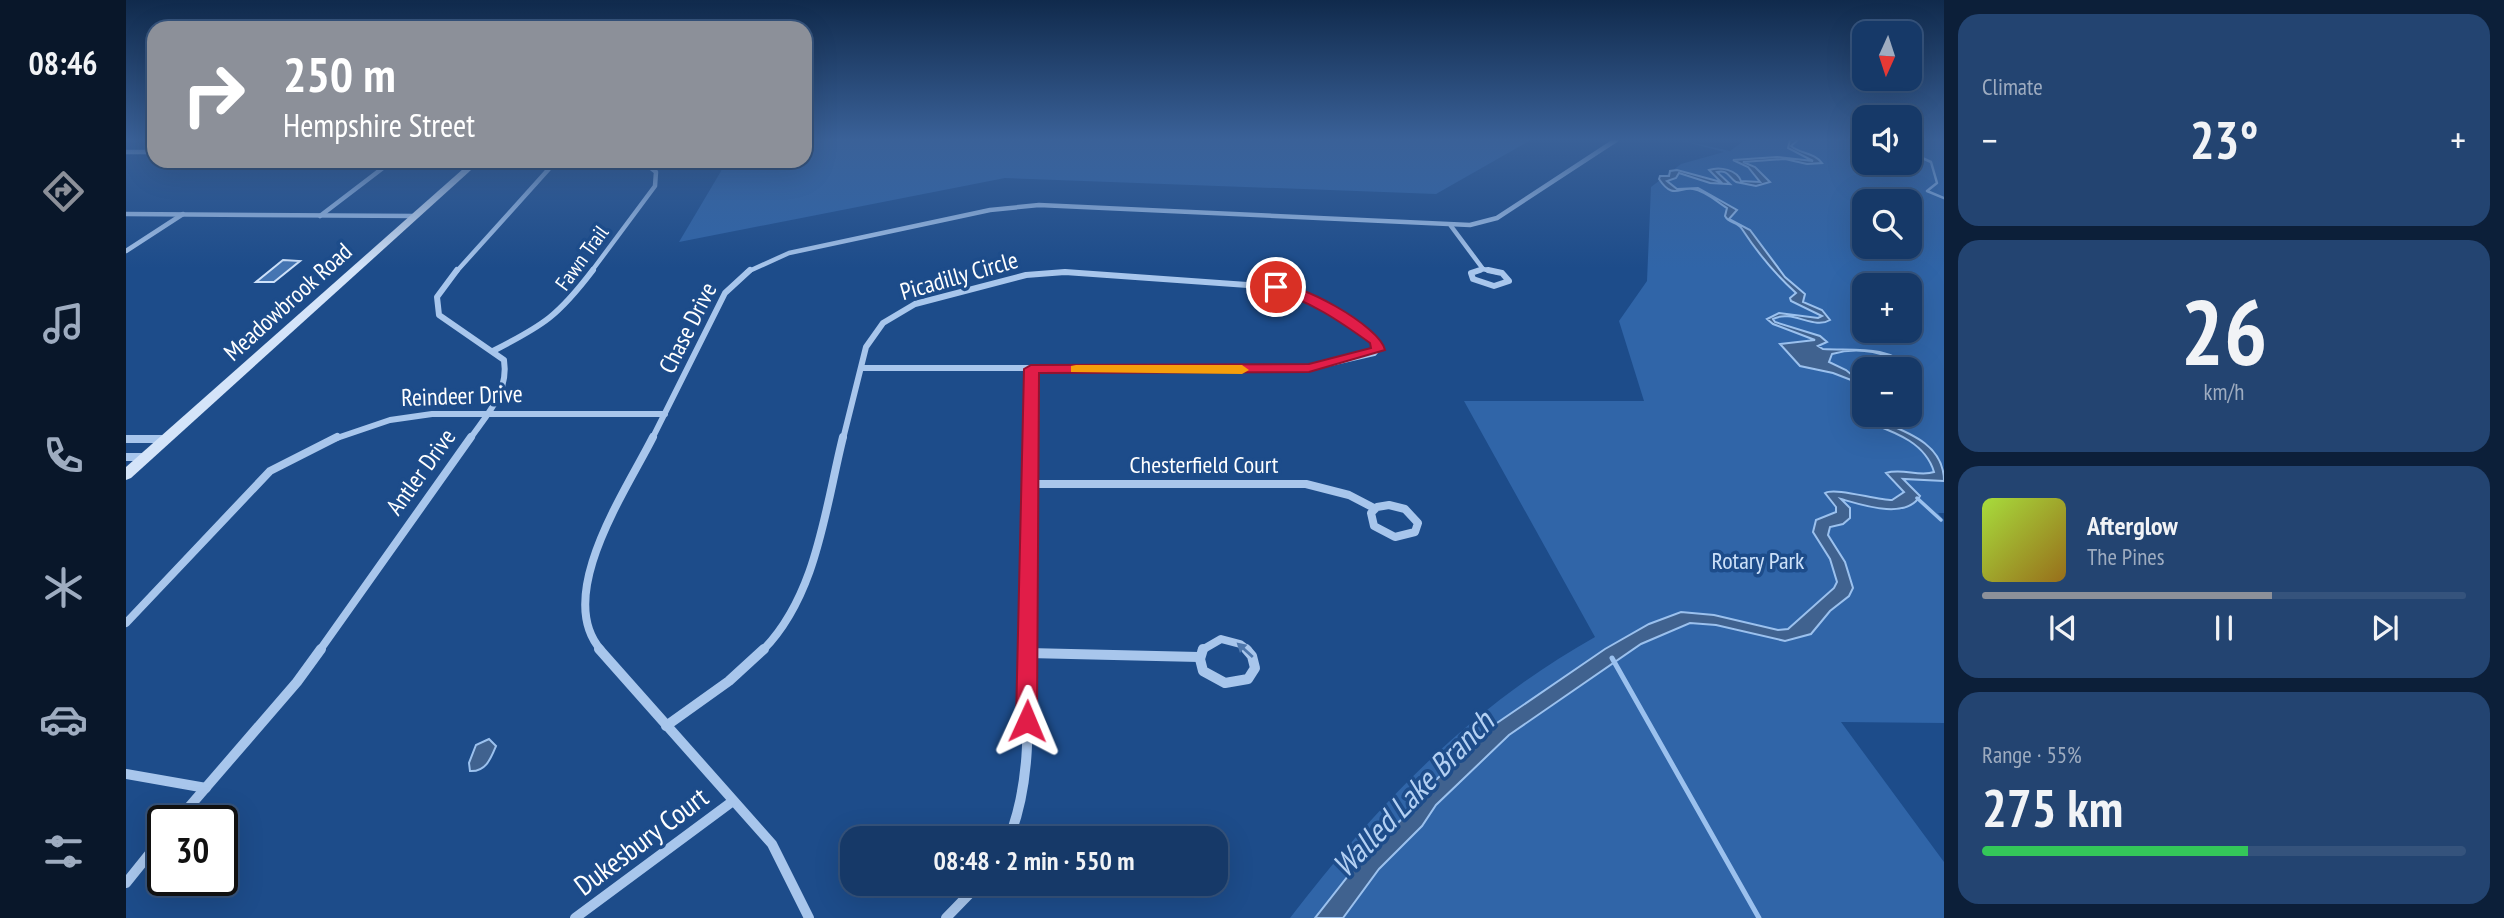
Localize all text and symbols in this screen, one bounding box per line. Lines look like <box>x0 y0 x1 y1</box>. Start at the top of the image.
north arrow <box>1852 21 1922 91</box>
map controls <box>1852 21 1922 427</box>
text: 08:46 <box>28 42 98 84</box>
text: 250 m <box>283 42 396 106</box>
icon: right <box>168 49 259 140</box>
text: Climate <box>1982 72 2043 101</box>
text: Hempshire Street <box>283 104 475 146</box>
button: sound <box>1852 105 1922 175</box>
text: 23° <box>2190 106 2258 173</box>
text: − <box>1982 115 1998 164</box>
text: + <box>2450 115 2466 164</box>
icon: directions <box>39 167 88 216</box>
button: search <box>1852 189 1922 259</box>
street label: Fawn Trail <box>549 220 614 295</box>
street label: Meadowbrook Road <box>217 236 358 367</box>
street label: Picadilly Circle <box>896 244 1021 307</box>
pin <box>1246 257 1306 317</box>
icon: arrive <box>1257 268 1295 306</box>
text: 26 <box>2181 272 2268 390</box>
button: + <box>1852 273 1922 343</box>
street label: Chase Drive <box>652 277 724 378</box>
icon: music <box>39 299 88 348</box>
button: − <box>1852 357 1922 427</box>
text: km/h <box>2204 377 2244 406</box>
street label: Reindeer Drive <box>401 378 523 413</box>
street label: Antler Drive <box>379 422 462 521</box>
icon: phone <box>39 431 88 480</box>
street label: Chesterfield Court <box>1130 449 1279 480</box>
text: Afterglow <box>2087 509 2178 542</box>
text: The Pines <box>2087 542 2165 571</box>
park label: Rotary Park <box>1712 545 1805 576</box>
icon: climate <box>39 563 88 612</box>
icon: previous <box>2044 609 2082 647</box>
icon: pause <box>2205 609 2243 647</box>
icon: next <box>2366 609 2404 647</box>
one-way arrow <box>1237 642 1254 658</box>
position arrow <box>990 684 1064 758</box>
icon: car <box>39 695 88 744</box>
water label: Walled Lake Branch <box>1322 700 1504 886</box>
text: Range · 55% <box>1982 740 2082 769</box>
text: 275 km <box>1982 774 2123 841</box>
street label: Dukesbury Court <box>566 778 715 903</box>
speed limit sign: 30 <box>147 805 238 896</box>
icon: filters <box>39 827 88 876</box>
text: 08:48 · 2 min · 550 m <box>934 844 1134 877</box>

